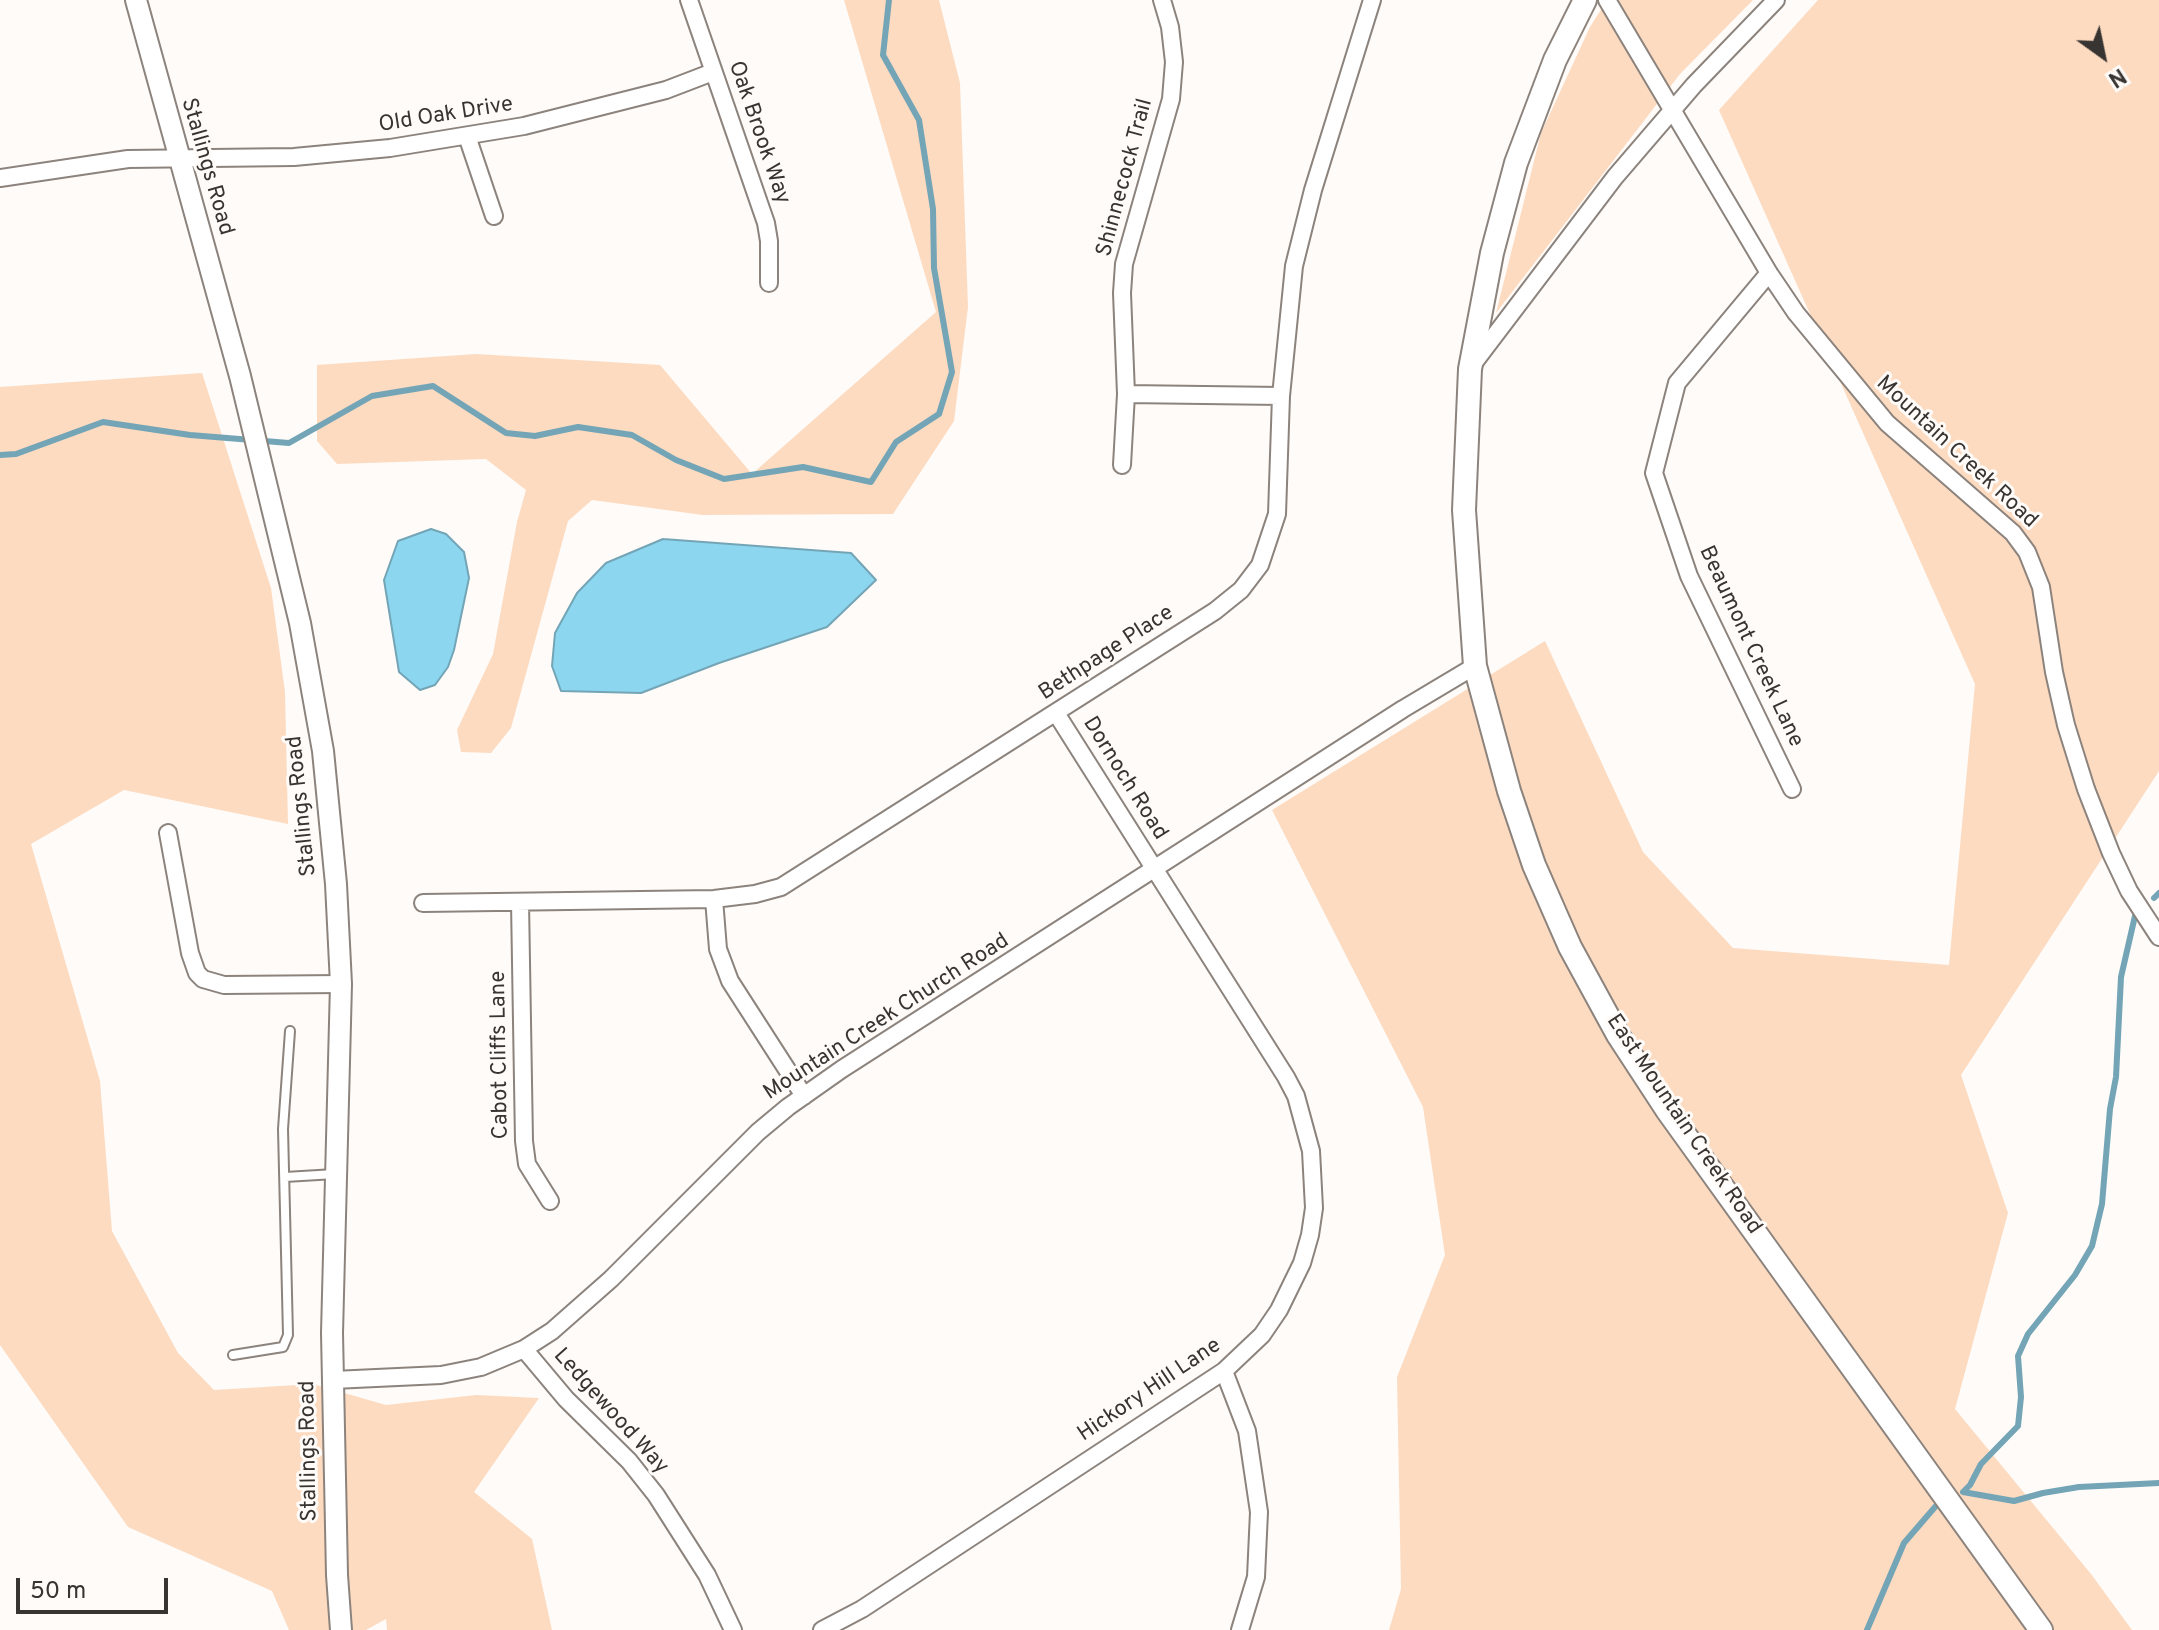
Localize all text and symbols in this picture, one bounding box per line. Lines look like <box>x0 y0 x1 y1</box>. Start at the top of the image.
north arrow <box>2063 16 2143 96</box>
street label: Oak Brook Way <box>721 58 795 208</box>
text: N <box>2102 61 2130 92</box>
street label: Old Oak Drive <box>377 92 515 140</box>
street label: Stallings Road <box>174 95 238 239</box>
street label: Shinnecock Trail <box>1092 96 1160 260</box>
street label: Mountain Creek Road <box>1870 371 2042 535</box>
street label: Beaumont Creek Lane <box>1692 542 1808 752</box>
street label: Bethpage Place <box>1035 601 1179 707</box>
street label: Dornoch Road <box>1076 713 1172 845</box>
street label: Stallings Road <box>282 734 324 878</box>
street label: Mountain Creek Church Road <box>759 929 1015 1107</box>
street label: Cabot Cliffs Lane <box>486 970 516 1140</box>
street label: East Mountain Creek Road <box>1599 1010 1767 1240</box>
street label: Hickory Hill Lane <box>1073 1333 1227 1449</box>
street label: Ledgewood Way <box>547 1344 673 1480</box>
street label: Stallings Road <box>296 1380 324 1522</box>
scale bar <box>20 1562 172 1612</box>
text: 50 m <box>30 1577 86 1607</box>

